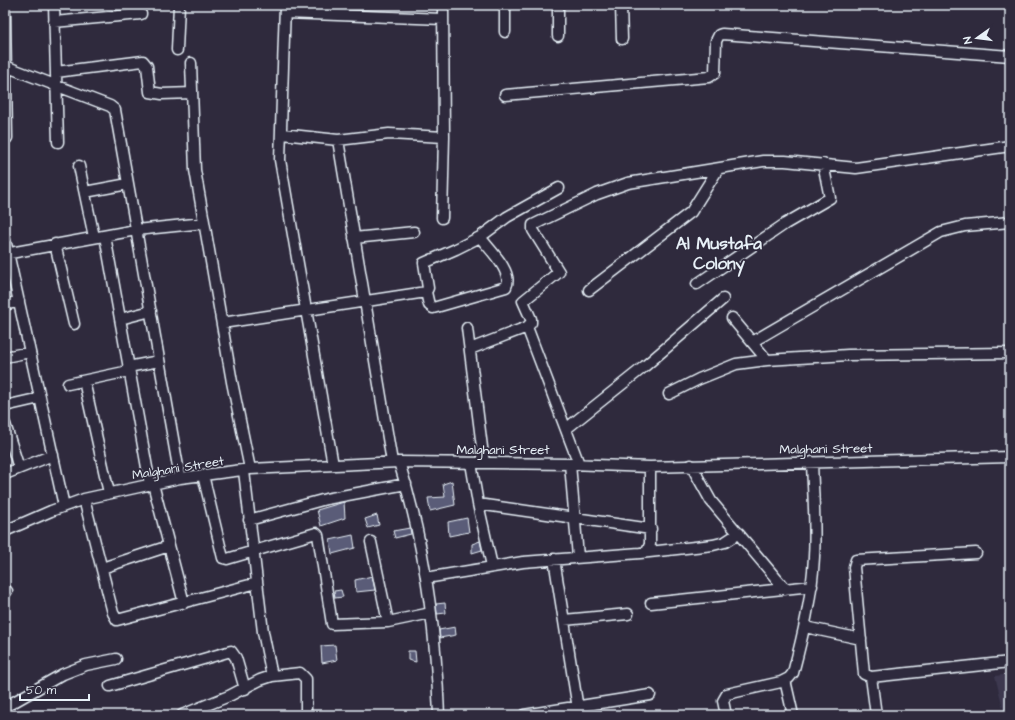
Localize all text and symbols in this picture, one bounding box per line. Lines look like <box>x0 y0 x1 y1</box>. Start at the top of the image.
north arrow <box>957 18 997 58</box>
text: N <box>960 35 976 45</box>
district label: Al Mustafa Colony <box>676 232 762 277</box>
street label: Malghani Street <box>779 439 873 460</box>
street label: Malghani Street <box>457 441 550 460</box>
street label: Malghani Street <box>131 452 226 485</box>
scale bar <box>20 676 89 702</box>
text: 50 m <box>26 682 57 699</box>

